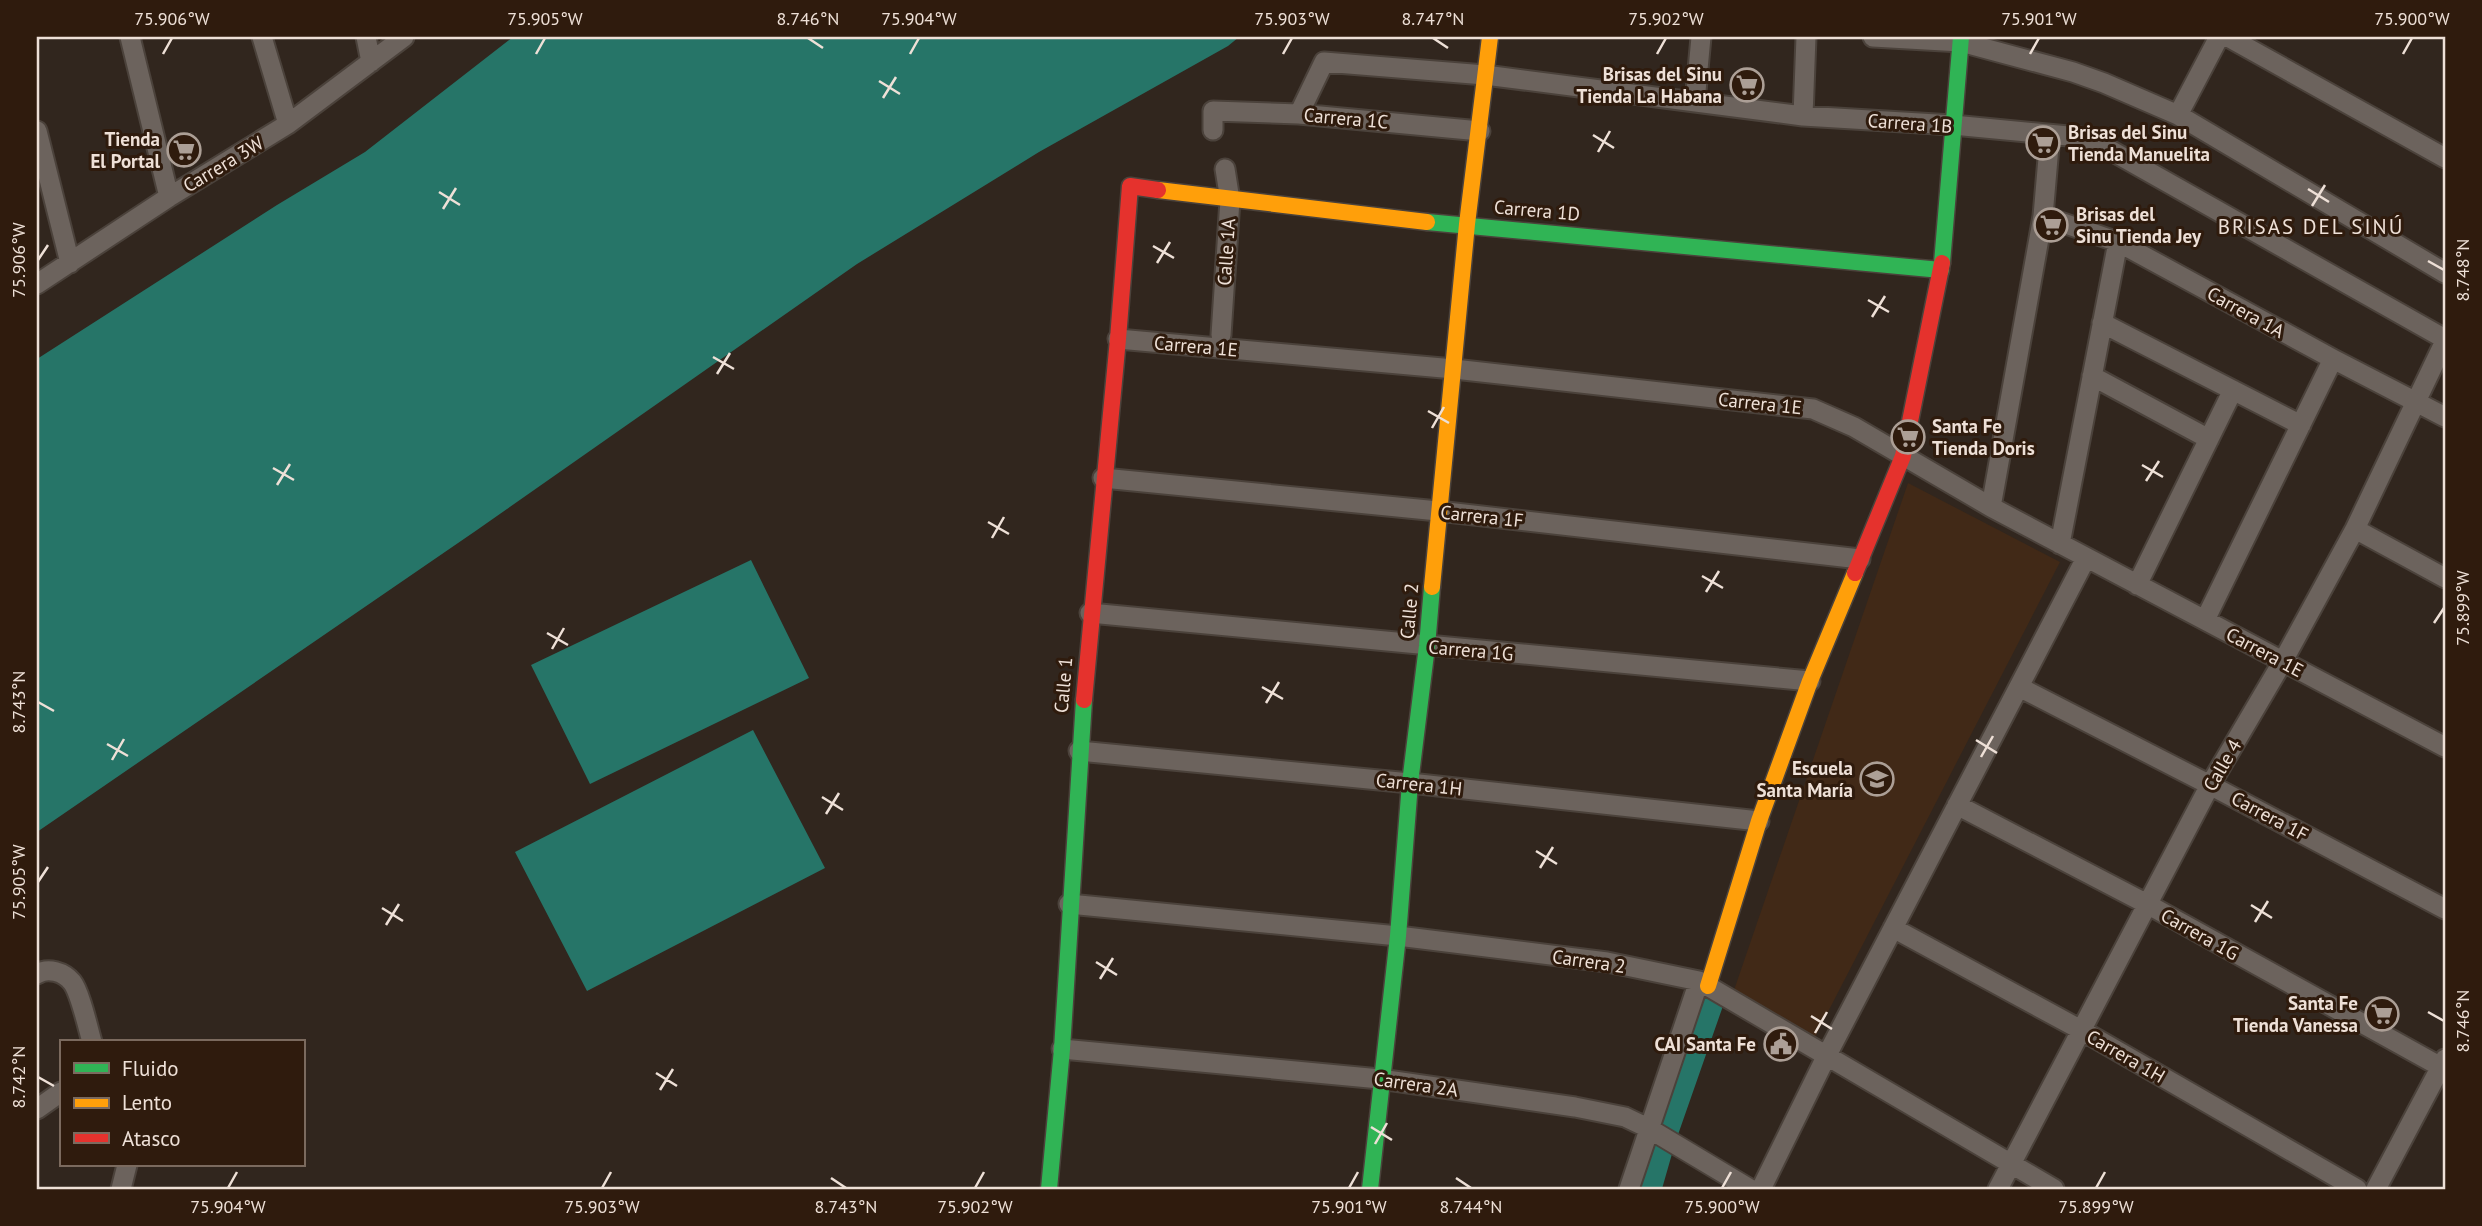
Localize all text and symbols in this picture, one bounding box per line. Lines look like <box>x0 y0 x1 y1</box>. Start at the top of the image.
text: 75.906°W <box>134 7 210 30</box>
text: 75.905°W <box>507 7 583 30</box>
text: 8.746°N <box>777 7 839 30</box>
text: 75.904°W <box>881 7 957 30</box>
text: 75.903°W <box>1254 7 1330 30</box>
text: 8.747°N <box>1402 7 1464 30</box>
text: 75.902°W <box>1628 7 1704 30</box>
text: 75.901°W <box>2001 7 2077 30</box>
text: 75.900°W <box>2374 7 2450 30</box>
place label: Brisas del Sinu Tienda La Habana <box>1576 62 1722 108</box>
supermarket icon: Brisas del Sinu Tienda La Habana <box>1728 66 1766 104</box>
street label: Carrera 1C <box>1303 102 1389 134</box>
street label: Carrera 1B <box>1867 108 1953 138</box>
place label: Brisas del Sinu Tienda Manuelita <box>2068 120 2210 166</box>
supermarket icon: Brisas del Sinu Tienda Manuelita <box>2024 124 2062 162</box>
place label: Tienda El Portal <box>90 127 160 173</box>
supermarket icon: Tienda El Portal <box>165 131 203 169</box>
street label: Carrera 3W <box>178 131 268 197</box>
street label: Carrera 1D <box>1493 194 1581 226</box>
place label: Brisas del Sinu Tienda Jey <box>2076 202 2202 248</box>
supermarket icon: Brisas del Sinu Tienda Jey <box>2032 206 2070 244</box>
district label: BRISAS DEL SINÚ <box>2218 213 2404 240</box>
street label: Calle 1A <box>1212 218 1240 286</box>
text: 75.906°W <box>7 222 30 298</box>
text: 8.748°N <box>2451 239 2474 301</box>
street label: Carrera 1A <box>2203 281 2289 343</box>
street label: Carrera 1E <box>1153 330 1239 362</box>
street label: Carrera 1E <box>1717 387 1803 419</box>
place label: Santa Fe Tienda Doris <box>1932 414 2035 460</box>
supermarket icon: Santa Fe Tienda Doris <box>1889 418 1927 456</box>
street label: Carrera 1F <box>1439 500 1525 532</box>
text: 75.899°W <box>2451 570 2474 646</box>
street label: Calle 2 <box>1395 582 1423 640</box>
street label: Carrera 1E <box>2222 622 2308 682</box>
street label: Carrera 1G <box>1427 634 1515 666</box>
street label: Calle 1 <box>1049 656 1077 714</box>
text: 8.743°N <box>7 671 30 733</box>
street label: Calle 4 <box>2198 735 2246 795</box>
place label: Escuela Santa María <box>1756 756 1853 802</box>
school or university icon: Escuela Santa María <box>1858 760 1896 798</box>
street label: Carrera 1H <box>1375 768 1463 800</box>
street label: Carrera 1F <box>2227 786 2313 846</box>
text: 75.905°W <box>7 844 30 920</box>
street label: Carrera 1G <box>2157 903 2243 965</box>
street label: Carrera 2 <box>1551 944 1627 978</box>
text: 8.746°N <box>2451 990 2474 1052</box>
place label: Santa Fe Tienda Vanessa <box>2233 991 2358 1037</box>
supermarket icon: Santa Fe Tienda Vanessa <box>2363 995 2401 1033</box>
street label: Carrera 1H <box>2082 1024 2170 1088</box>
public building icon: CAI Santa Fe <box>1762 1025 1800 1063</box>
place label: CAI Santa Fe <box>1654 1032 1756 1056</box>
legend <box>60 1040 304 1166</box>
text: 8.742°N <box>7 1046 30 1108</box>
text: Fluido <box>122 1055 179 1082</box>
street label: Carrera 2A <box>1372 1066 1460 1102</box>
text: Lento <box>122 1089 172 1116</box>
text: Atasco <box>122 1125 181 1152</box>
text: 75.904°W <box>190 1195 266 1218</box>
text: 75.903°W <box>564 1195 640 1218</box>
text: 8.743°N <box>815 1195 877 1218</box>
text: 75.902°W <box>937 1195 1013 1218</box>
text: 75.901°W <box>1311 1195 1387 1218</box>
text: 8.744°N <box>1440 1195 1502 1218</box>
text: 75.900°W <box>1684 1195 1760 1218</box>
text: 75.899°W <box>2058 1195 2134 1218</box>

